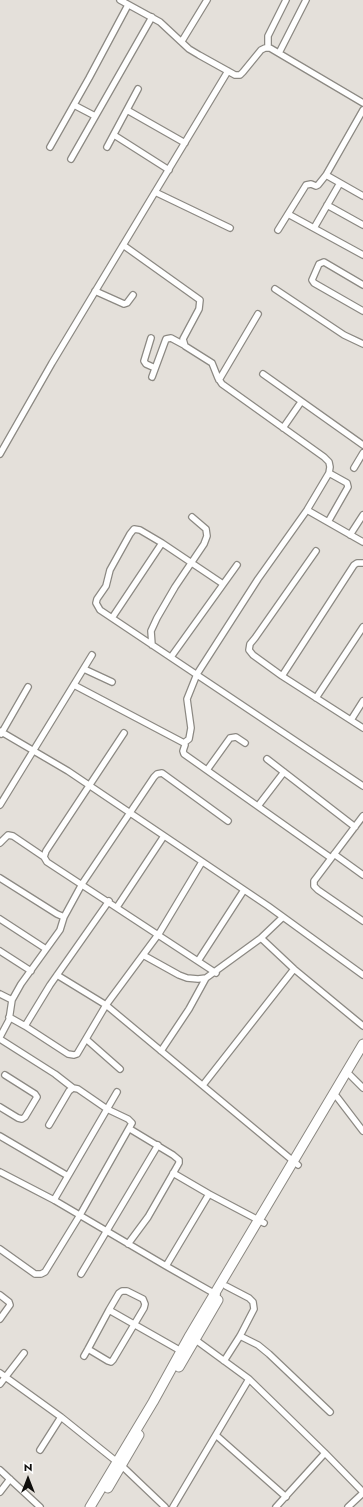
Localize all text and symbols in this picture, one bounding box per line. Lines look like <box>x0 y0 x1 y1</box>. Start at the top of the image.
north arrow <box>8 1459 48 1499</box>
text: N <box>24 1459 32 1475</box>

